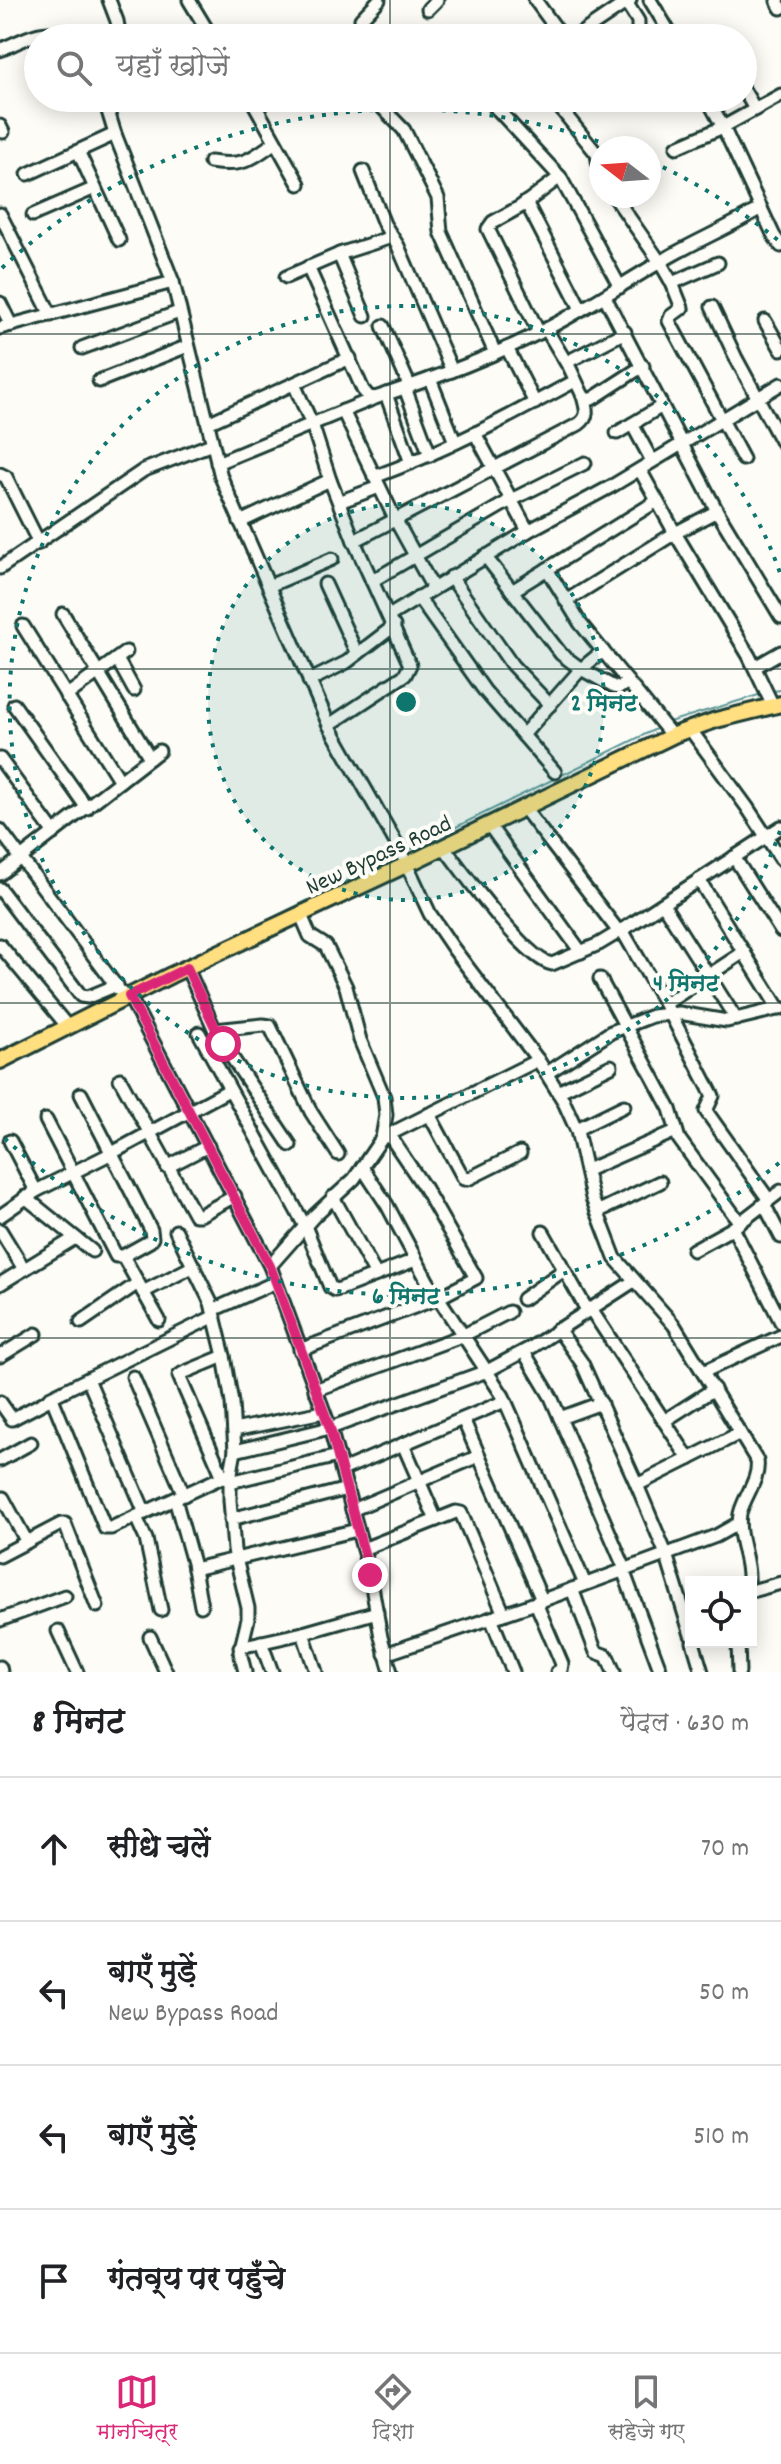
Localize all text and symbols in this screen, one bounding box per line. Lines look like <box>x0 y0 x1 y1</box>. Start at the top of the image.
search box <box>24 24 757 112</box>
icon: search <box>52 46 96 90</box>
text: यहाँ खोजें <box>116 47 230 90</box>
north arrow <box>589 136 661 208</box>
centre of rings <box>392 688 420 716</box>
text: 2 मिनट <box>571 688 638 722</box>
street label: New Bypass Road <box>301 808 458 905</box>
text: 4 मिनट <box>653 968 720 1002</box>
route start <box>205 1026 241 1062</box>
text: 6 मिनट <box>372 1281 441 1315</box>
route end <box>352 1557 388 1593</box>
map controls <box>685 1576 757 1648</box>
button: locate <box>685 1576 757 1648</box>
text: 8 मिनट <box>32 1700 125 1749</box>
text: पैदल · 630 m <box>621 1706 749 1743</box>
icon: ahead <box>32 1827 76 1871</box>
text: सीधे चलें <box>108 1828 211 1871</box>
text: 70 m <box>701 1831 749 1868</box>
text: बाएँ मुड़ें <box>108 1953 196 1996</box>
icon: left <box>32 1971 76 2015</box>
text: 50 m <box>699 1975 749 2012</box>
text: New Bypass Road <box>108 1996 278 2033</box>
icon: left <box>32 2115 76 2159</box>
text: बाएँ मुड़ें <box>108 2116 196 2159</box>
text: 510 m <box>693 2119 749 2156</box>
icon: arrive <box>32 2259 76 2303</box>
text: गंतव्य पर पहुँचे <box>108 2260 285 2303</box>
tab: मानचित्र <box>97 2370 178 2449</box>
tab: दिशा <box>371 2370 415 2449</box>
tab: सहेजे गए <box>608 2370 684 2449</box>

